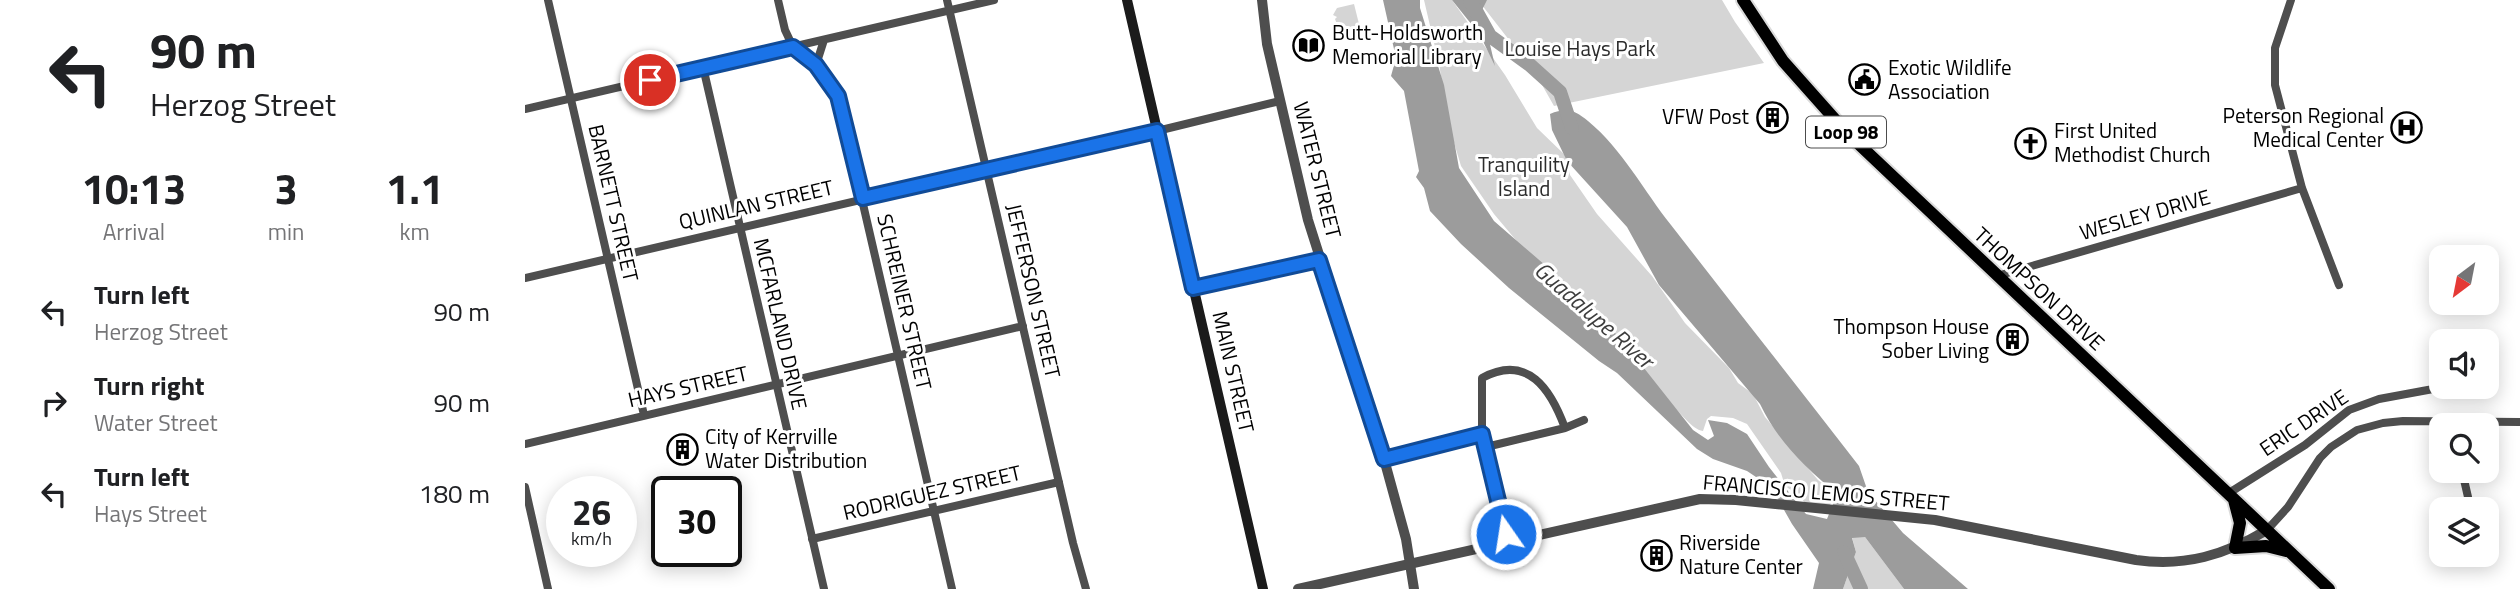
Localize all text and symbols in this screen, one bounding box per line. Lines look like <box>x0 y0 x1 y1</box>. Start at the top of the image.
text: 90 m <box>150 12 257 87</box>
place label: Butt-Holdsworth Memorial Library <box>1332 16 1483 72</box>
icon: left <box>35 28 126 119</box>
library icon: Butt-Holdsworth Memorial Library <box>1292 28 1326 62</box>
park label: Louise Hays Park <box>1505 32 1655 64</box>
pin <box>620 50 680 110</box>
place label: Exotic Wildlife Association <box>1888 51 2012 107</box>
icon: arrive <box>631 61 669 99</box>
public building icon: Exotic Wildlife Association <box>1848 63 1882 97</box>
text: Herzog Street <box>150 80 336 128</box>
street label: WATER STREET <box>1286 98 1350 241</box>
place label: Peterson Regional Medical Center <box>2223 99 2384 155</box>
place label: VFW Post <box>1662 100 1750 132</box>
building icon: VFW Post <box>1755 100 1789 134</box>
hospital icon: Peterson Regional Medical Center <box>2390 111 2424 145</box>
place label: First United Methodist Church <box>2054 114 2211 170</box>
road number: Loop 98 <box>1806 116 1886 148</box>
street label: BARNETT STREET <box>580 121 648 284</box>
church icon: First United Methodist Church <box>2014 126 2048 160</box>
park label: Tranquility Island <box>1478 148 1570 204</box>
text: 10:13 <box>81 156 186 220</box>
text: 3 <box>274 156 298 220</box>
text: 1.1 <box>386 156 444 220</box>
street label: QUINLAN STREET <box>675 171 836 237</box>
street label: WESLEY DRIVE <box>2076 180 2214 248</box>
street label: JEFFERSON STREET <box>998 200 1070 381</box>
street label: SCHREINER STREET <box>869 211 941 393</box>
text: Arrival <box>103 214 165 249</box>
text: min <box>268 214 304 249</box>
text: km <box>400 214 430 249</box>
street label: THOMPSON DRIVE <box>1967 219 2112 358</box>
street label: MCFARLAND DRIVE <box>746 235 816 413</box>
north arrow <box>2429 245 2499 315</box>
map controls <box>2429 245 2499 567</box>
water label: Guadalupe River <box>1527 253 1664 378</box>
text: Turn left <box>94 275 189 314</box>
text: 90 m <box>433 292 490 331</box>
icon: left <box>35 293 73 331</box>
street label: MAIN STREET <box>1204 308 1263 436</box>
place label: Thompson House Sober Living <box>1834 310 1989 366</box>
text: Herzog Street <box>94 314 228 349</box>
building icon: Thompson House Sober Living <box>1995 322 2029 356</box>
button: sound <box>2429 329 2499 399</box>
street label: HAYS STREET <box>625 357 751 415</box>
text: Turn right <box>94 366 205 405</box>
street label: ERIC DRIVE <box>2253 381 2354 464</box>
text: 90 m <box>433 383 490 422</box>
icon: right <box>35 384 73 422</box>
text: Water Street <box>94 405 218 440</box>
button: search <box>2429 413 2499 483</box>
place label: City of Kerrville Water Distribution <box>705 420 867 476</box>
building icon: City of Kerrville Water Distribution <box>665 432 699 466</box>
street label: RODRIGUEZ STREET <box>839 456 1024 528</box>
text: Turn left <box>94 457 189 496</box>
street label: FRANCISCO LEMOS STREET <box>1702 465 1951 519</box>
text: 180 m <box>419 474 490 513</box>
icon: left <box>35 475 73 513</box>
speed limit sign: 30 <box>651 476 742 567</box>
text: 26 <box>572 485 611 539</box>
text: Hays Street <box>94 496 207 531</box>
position arrow <box>1469 497 1543 571</box>
button: layers <box>2429 497 2499 567</box>
text: km/h <box>571 525 612 552</box>
place label: Riverside Nature Center <box>1679 526 1803 582</box>
building icon: Riverside Nature Center <box>1639 538 1673 572</box>

